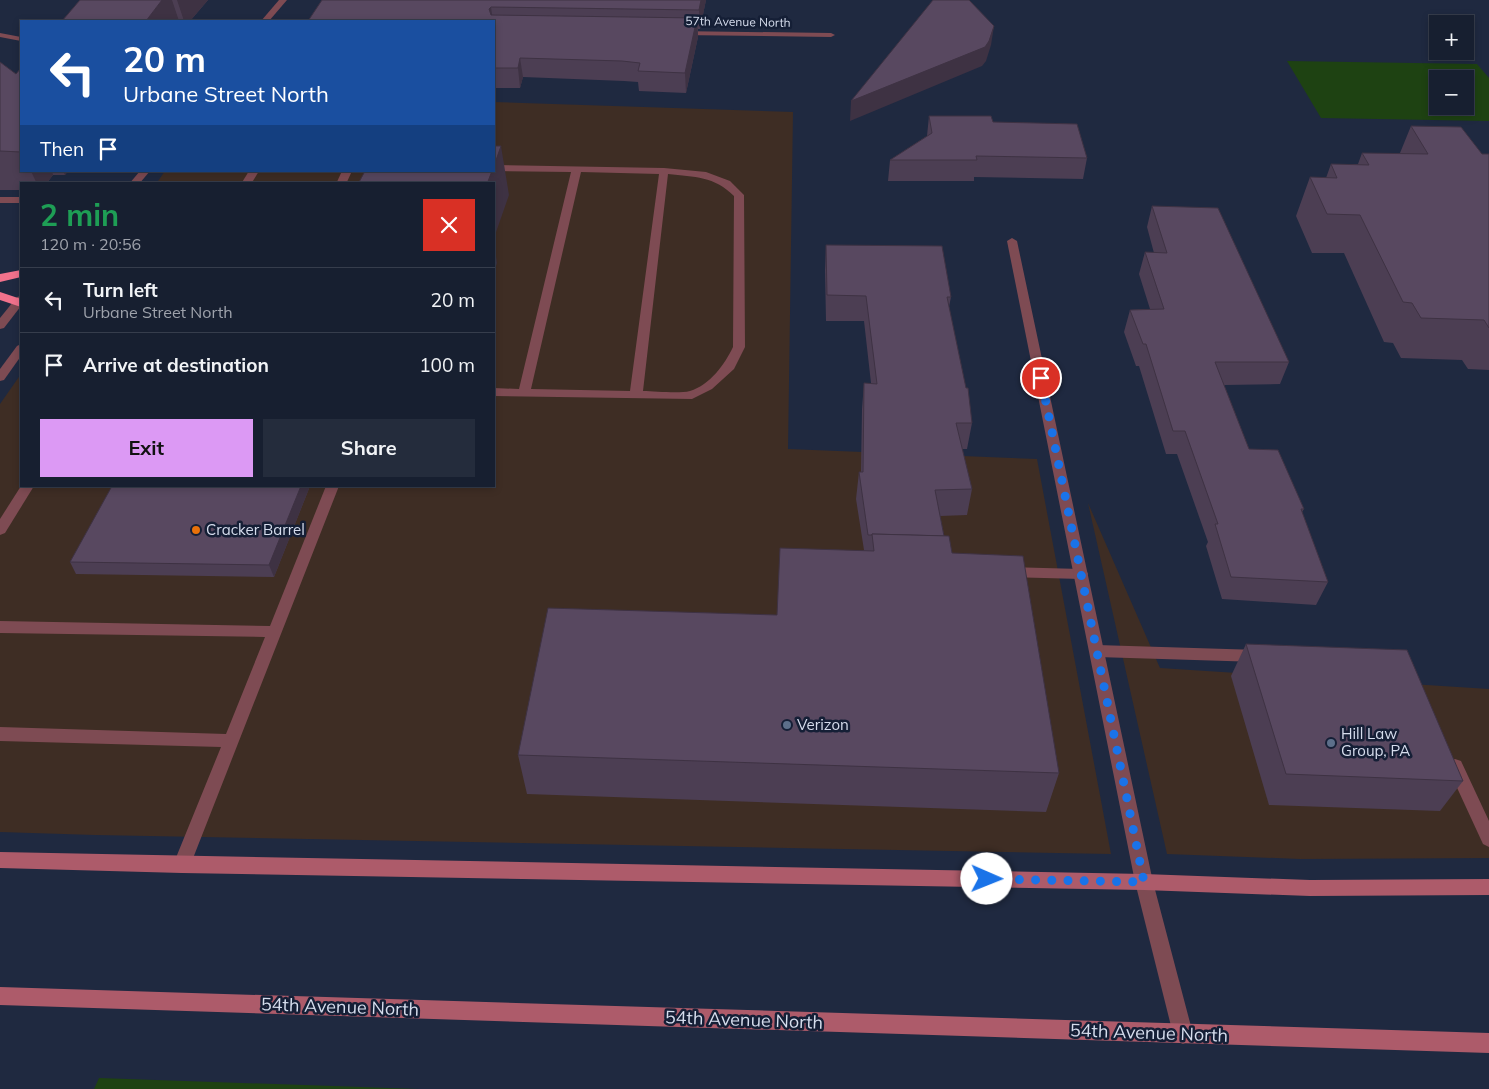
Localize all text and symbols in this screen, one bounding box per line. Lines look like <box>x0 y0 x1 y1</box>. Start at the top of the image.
street label: 57th Avenue North <box>685 13 791 30</box>
map controls <box>1429 15 1474 115</box>
button: + <box>1429 15 1474 60</box>
text: 20 m <box>123 37 206 81</box>
icon: left <box>40 40 105 105</box>
button: − <box>1429 70 1474 115</box>
text: Urbane Street North <box>123 80 329 108</box>
icon: arrive <box>94 135 122 163</box>
text: Then <box>40 137 84 161</box>
text: 2 min <box>40 196 119 234</box>
button: close <box>423 199 475 251</box>
text: 120 m · 20:56 <box>40 234 141 254</box>
text: Turn left <box>83 278 158 302</box>
icon: left <box>40 286 68 314</box>
text: 20 m <box>431 288 475 312</box>
text: Urbane Street North <box>83 302 233 322</box>
icon: arrive <box>40 351 68 379</box>
text: Arrive at destination <box>83 353 269 377</box>
text: 100 m <box>419 353 475 377</box>
pin <box>1020 357 1062 399</box>
icon: arrive <box>1027 364 1055 392</box>
button: Exit <box>40 419 253 477</box>
button: Share <box>263 419 475 477</box>
place label: Cracker Barrel <box>206 520 305 539</box>
marker: Cracker Barrel <box>190 524 202 536</box>
place label: Verizon <box>797 715 849 734</box>
marker: Verizon <box>781 719 793 731</box>
place label: Hill Law Group, PA <box>1341 724 1410 760</box>
marker: Hill Law Group, PA <box>1325 737 1337 749</box>
position arrow <box>960 852 1012 904</box>
street label: 54th Avenue North <box>261 992 419 1021</box>
street label: 54th Avenue North <box>665 1005 823 1034</box>
street label: 54th Avenue North <box>1070 1018 1228 1047</box>

